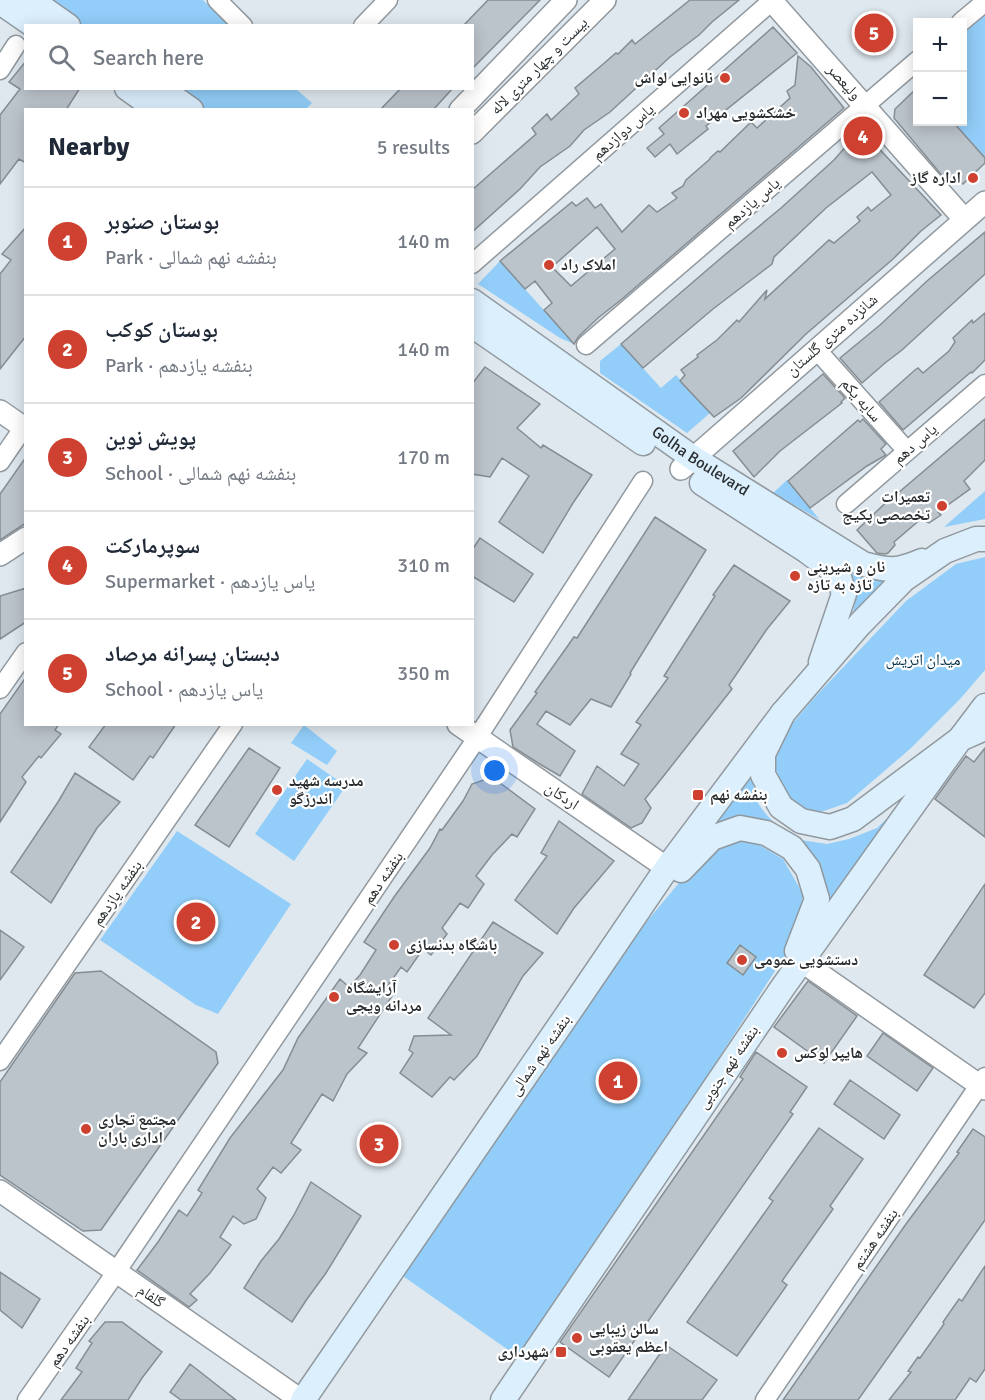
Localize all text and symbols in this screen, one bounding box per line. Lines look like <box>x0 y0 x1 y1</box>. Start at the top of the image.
pin: 5 <box>854 10 894 56</box>
street label: بیست و چهار متری لاله <box>486 13 592 119</box>
map controls <box>913 18 967 126</box>
button: + <box>913 18 967 72</box>
search box <box>24 24 474 90</box>
icon: search <box>45 41 78 74</box>
text: Search here <box>93 44 204 71</box>
street label: ولیعصر <box>822 59 866 104</box>
place label: نانوایی لواش <box>634 68 713 88</box>
marker: نانوایی لواش <box>718 71 732 85</box>
button: − <box>913 72 967 126</box>
street label: یاس دوازدهم <box>588 99 658 165</box>
place label: خشکشویی مهراد <box>696 103 796 123</box>
marker: خشکشویی مهراد <box>677 106 691 120</box>
pin: 4 <box>844 114 882 158</box>
text: Nearby <box>48 131 129 163</box>
text: 5 results <box>377 135 450 160</box>
place label: اداره گاز <box>910 168 961 188</box>
marker: اداره گاز <box>966 171 980 185</box>
street label: یاس یازدهم <box>720 173 784 233</box>
text: بوستان صنوبر <box>105 208 219 235</box>
text: 1 <box>62 229 73 254</box>
text: 140 m <box>397 229 450 254</box>
text: Park · بنفشه نهم شمالی <box>105 245 277 270</box>
place label: املاک راد <box>561 255 616 275</box>
marker: املاک راد <box>542 258 556 272</box>
street label: شانزده متری گلستان <box>782 290 882 380</box>
text: بوستان کوکب <box>105 316 218 343</box>
text: 2 <box>62 337 73 362</box>
text: 140 m <box>397 337 450 362</box>
text: Park · بنفشه یازدهم <box>105 353 253 378</box>
street label: سایه یکم <box>836 374 886 426</box>
street label: یاس دهم <box>889 419 941 469</box>
street label: Golha Boulevard <box>648 422 753 500</box>
text: پویش نوین <box>105 424 196 451</box>
text: 3 <box>62 445 73 470</box>
text: 170 m <box>397 445 450 470</box>
text: School · بنفشه نهم شمالی <box>105 461 296 486</box>
place label: تعمیرات تخصصی پکیج <box>842 487 931 525</box>
marker: تعمیرات تخصصی پکیج <box>935 499 949 513</box>
text: سوپرمارکت <box>105 532 200 559</box>
text: 4 <box>62 553 73 578</box>
text: 310 m <box>397 553 450 578</box>
place label: نان و شیرینی تازه به تازه <box>807 557 885 595</box>
text: Supermarket · یاس یازدهم <box>105 569 315 594</box>
marker: نان و شیرینی تازه به تازه <box>788 569 802 583</box>
text: دبستان پسرانه مرصاد <box>105 640 280 667</box>
park label: میدان اتریش <box>886 650 960 670</box>
text: 5 <box>62 661 73 686</box>
text: 350 m <box>397 661 450 686</box>
text: School · یاس یازدهم <box>105 677 263 702</box>
your location <box>480 756 509 785</box>
place label: مدرسه شهید اندرزگو <box>289 771 364 809</box>
street label: اردکان <box>541 777 583 815</box>
marker: مدرسه شهید اندرزگو <box>270 783 284 797</box>
place label: بنفشه نهم <box>710 785 767 806</box>
marker: بنفشه نهم <box>691 788 705 802</box>
street label: بنفشه دهم <box>358 848 408 908</box>
street label: بنفشه یازدهم <box>87 856 147 930</box>
pin: 2 <box>176 900 216 944</box>
place label: باشگاه بدنسازی <box>406 935 497 955</box>
marker: باشگاه بدنسازی <box>387 938 401 952</box>
place label: دستشویی عمومی <box>754 950 858 970</box>
marker: دستشویی عمومی <box>735 953 749 967</box>
place label: آرایشگاه مردانه ویجی <box>346 978 422 1016</box>
marker: آرایشگاه مردانه ویجی <box>327 990 341 1004</box>
street label: بنفشه نهم شمالی <box>505 1010 575 1100</box>
street label: بنفشه نهم جنوبی <box>693 1021 763 1113</box>
place label: هایپر لوکس <box>794 1043 863 1063</box>
marker: هایپر لوکس <box>775 1046 789 1060</box>
pin: 1 <box>598 1058 638 1104</box>
place label: مجتمع تجاری اداری باران <box>98 1110 176 1148</box>
marker: مجتمع تجاری اداری باران <box>79 1122 93 1136</box>
pin: 3 <box>360 1122 398 1166</box>
street label: بنفشه هشتم <box>847 1205 903 1273</box>
street label: گلفام <box>134 1280 169 1313</box>
street label: بنفشه دهم <box>44 1311 94 1371</box>
place label: سالن زیبایی اعظم یعقوبی <box>589 1319 668 1358</box>
marker: سالن زیبایی اعظم یعقوبی <box>570 1331 584 1345</box>
place label: شهرداری <box>497 1342 549 1362</box>
marker: شهرداری <box>554 1345 568 1359</box>

